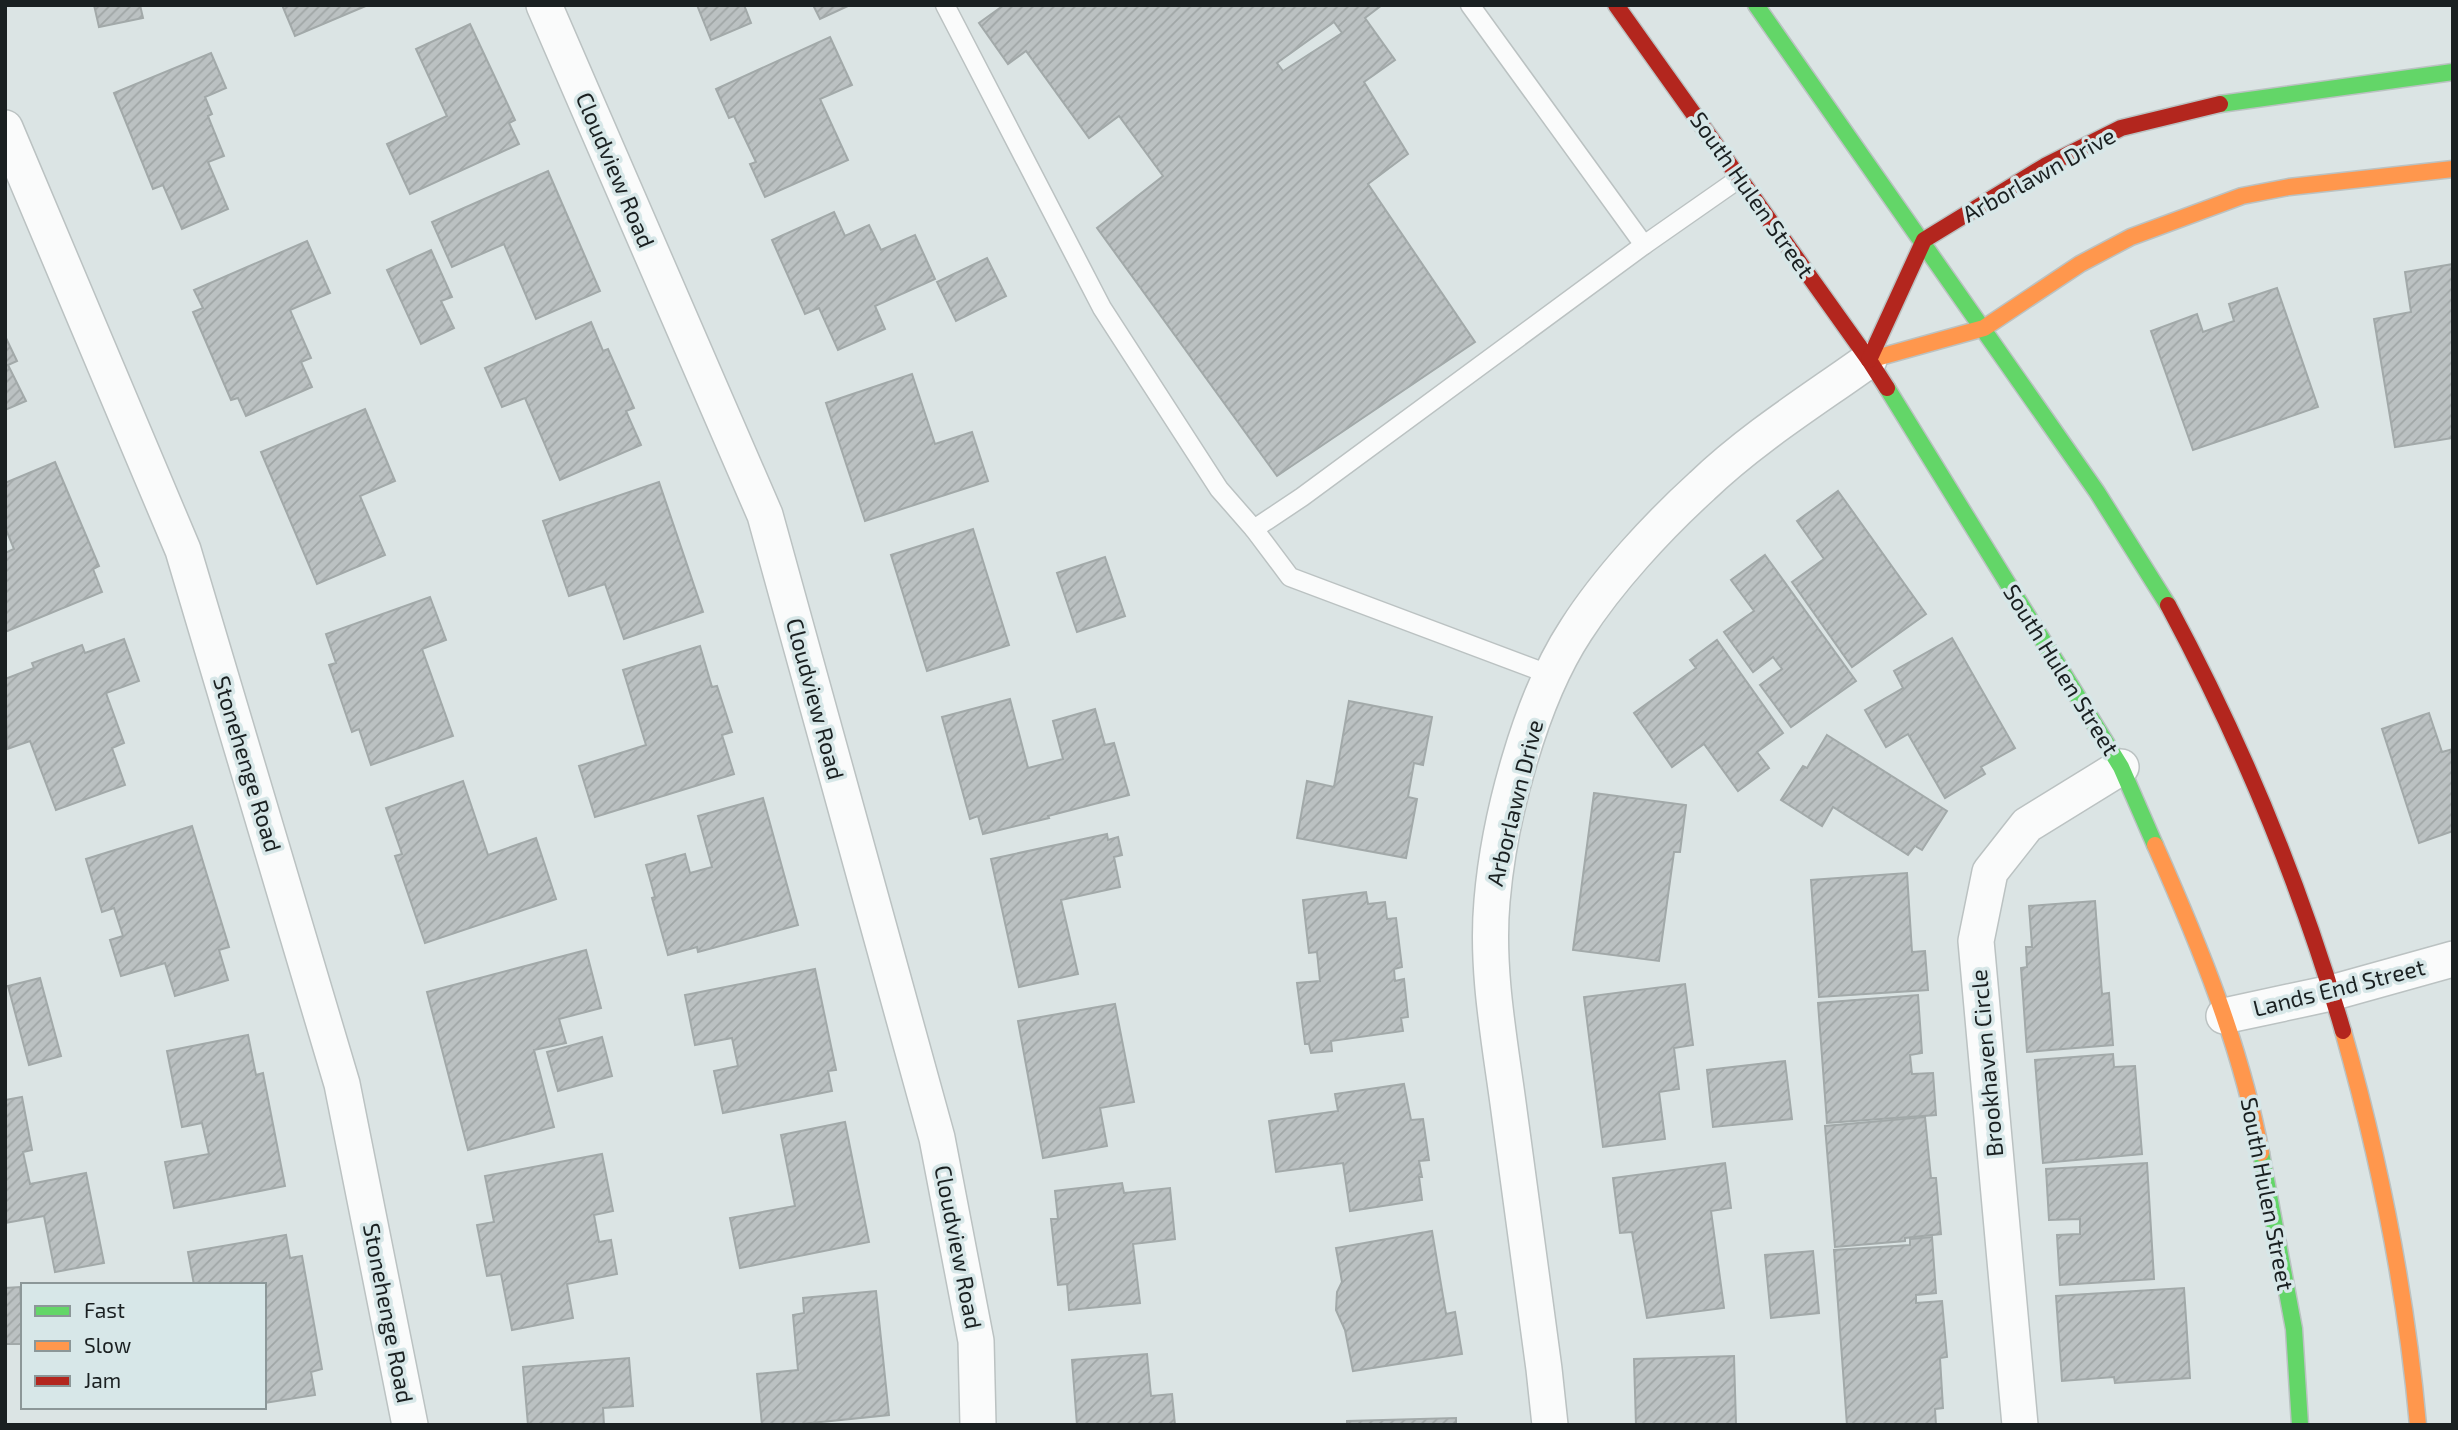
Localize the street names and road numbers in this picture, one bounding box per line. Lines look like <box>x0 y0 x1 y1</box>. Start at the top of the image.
street label: Cloudview Road <box>571 88 661 252</box>
street label: South Hulen Street <box>1685 106 1821 283</box>
street label: Arborlawn Drive <box>1957 121 2120 228</box>
street label: South Hulen Street <box>1998 579 2126 760</box>
street label: Cloudview Road <box>781 615 851 783</box>
street label: Stonehenge Road <box>208 672 288 855</box>
street label: Arborlawn Drive <box>1480 717 1548 889</box>
street label: Lands End Street <box>2250 952 2428 1022</box>
street label: Brookhaven Circle <box>1964 968 2008 1158</box>
street label: South Hulen Street <box>2236 1095 2301 1293</box>
street label: Cloudview Road <box>929 1163 989 1331</box>
street label: Stonehenge Road <box>358 1221 420 1405</box>

